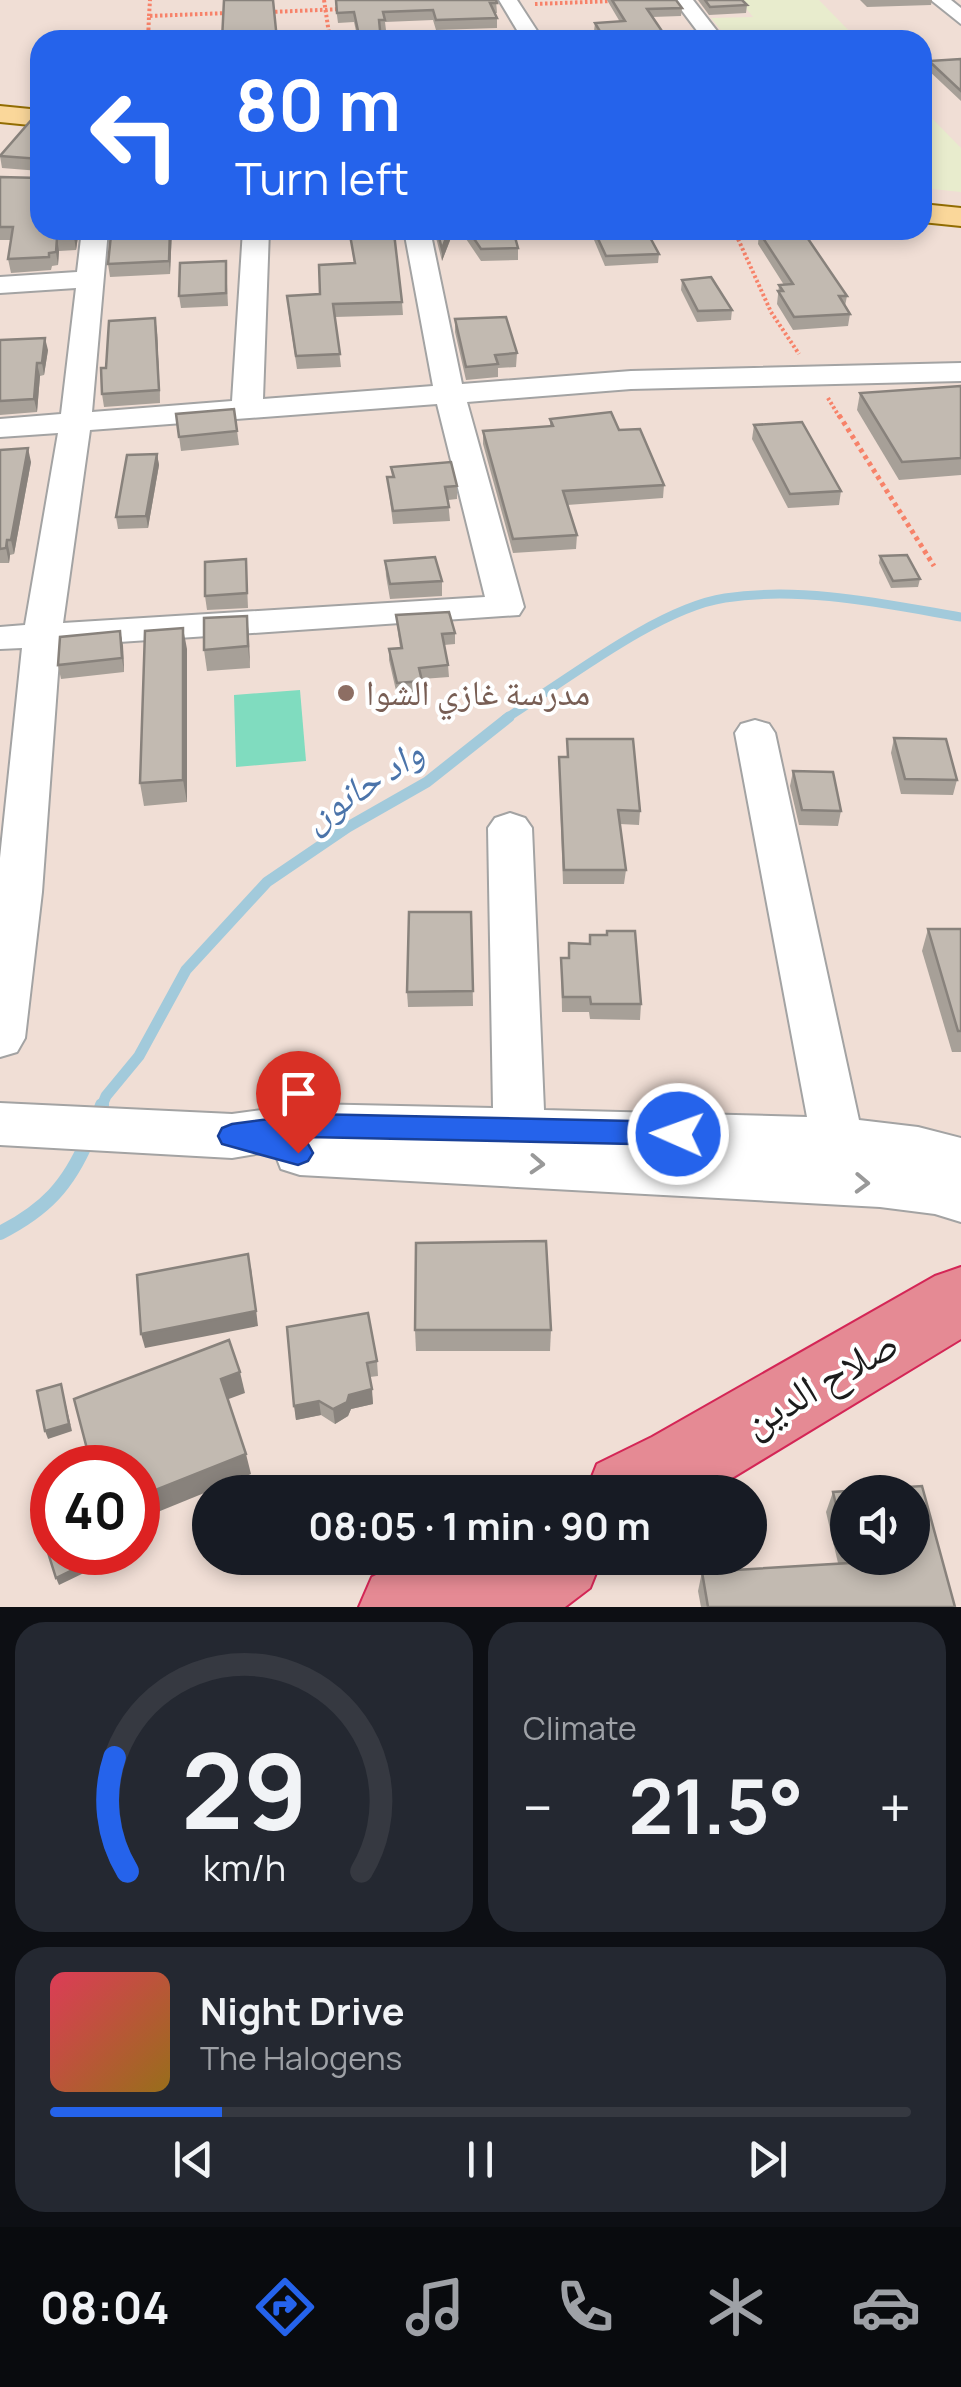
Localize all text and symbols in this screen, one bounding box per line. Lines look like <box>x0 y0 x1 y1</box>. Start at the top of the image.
text: 80 m <box>235 56 401 152</box>
icon: left <box>70 70 200 200</box>
text: Turn left <box>235 147 409 209</box>
place label: مدرسة غازي الشوا <box>366 668 590 721</box>
marker: مدرسة غازي الشوا <box>335 682 357 704</box>
water label: واد حانون <box>291 725 433 842</box>
pin <box>256 1051 341 1154</box>
icon: arrive <box>271 1066 326 1121</box>
position arrow <box>626 1082 730 1186</box>
one-way arrow <box>530 1154 546 1175</box>
one-way arrow <box>854 1172 870 1193</box>
street label: صلاح الدين <box>731 1313 908 1449</box>
speed limit sign: 40 <box>30 1445 160 1575</box>
map controls <box>830 1475 930 1575</box>
button: sound <box>830 1475 930 1575</box>
text: 08:05 · 1 min · 90 m <box>308 1499 651 1551</box>
text: Climate <box>523 1706 637 1750</box>
text: 29 <box>181 1718 307 1860</box>
text: 21.5° <box>629 1754 803 1857</box>
text: − <box>523 1769 553 1845</box>
text: + <box>879 1769 911 1845</box>
text: km/h <box>202 1843 286 1892</box>
text: Night Drive <box>200 1984 405 2036</box>
text: The Halogens <box>200 2036 402 2080</box>
icon: previous <box>166 2132 221 2187</box>
icon: pause <box>453 2132 508 2187</box>
icon: next <box>740 2132 795 2187</box>
icon: directions <box>250 2272 320 2342</box>
icon: music <box>400 2272 470 2342</box>
icon: phone <box>550 2272 620 2342</box>
icon: climate <box>701 2272 771 2342</box>
icon: car <box>851 2272 921 2342</box>
text: 08:04 <box>40 2276 170 2338</box>

